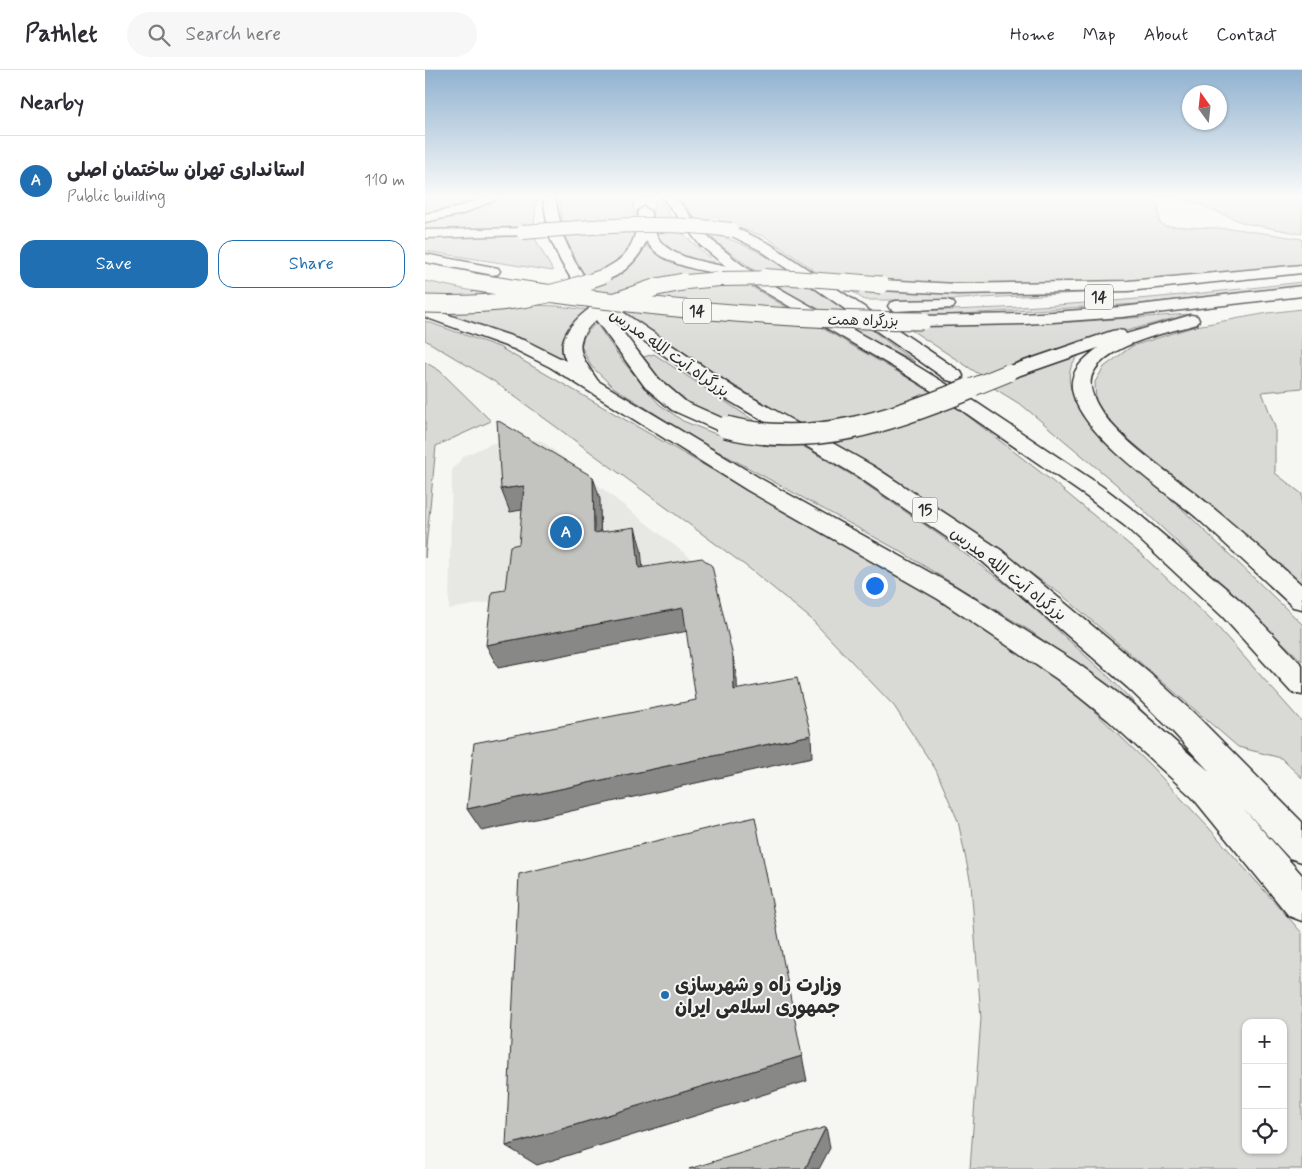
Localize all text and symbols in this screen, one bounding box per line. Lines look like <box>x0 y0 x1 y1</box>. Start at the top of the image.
search box <box>127 12 477 57</box>
text: Pathlet <box>25 19 97 50</box>
icon: search <box>145 21 173 49</box>
text: Search here <box>185 22 281 47</box>
text: Home <box>1010 23 1055 47</box>
text: Map <box>1083 23 1116 47</box>
text: About <box>1144 23 1188 47</box>
text: Contact <box>1216 23 1277 47</box>
north arrow <box>1182 85 1227 130</box>
text: Nearby <box>20 89 84 117</box>
text: استانداری تهران ساختمان اصلی <box>67 158 305 183</box>
text: A <box>31 170 41 191</box>
text: 110 m <box>364 170 405 191</box>
text: Public building <box>67 186 166 207</box>
button: Save <box>20 240 208 288</box>
button: Share <box>218 240 405 288</box>
road number: 14 <box>1085 284 1113 310</box>
road number: 14 <box>683 298 711 324</box>
street label: بزرگراه آیت الله مدرس <box>605 304 733 402</box>
street label: بزرگراه همت <box>827 311 899 331</box>
road number: 15 <box>913 498 937 522</box>
pin: A <box>550 513 582 551</box>
street label: بزرگراه آیت الله مدرس <box>946 522 1070 626</box>
your location <box>862 573 888 599</box>
place label: وزارت راه و شهرسازی جمهوری اسلامی ایران <box>675 973 842 1020</box>
marker: وزارت راه و شهرسازی جمهوری اسلامی ایران <box>659 989 671 1001</box>
map controls <box>1242 1019 1287 1154</box>
button: + <box>1242 1019 1287 1064</box>
button: − <box>1242 1064 1287 1109</box>
button: locate <box>1242 1109 1287 1154</box>

